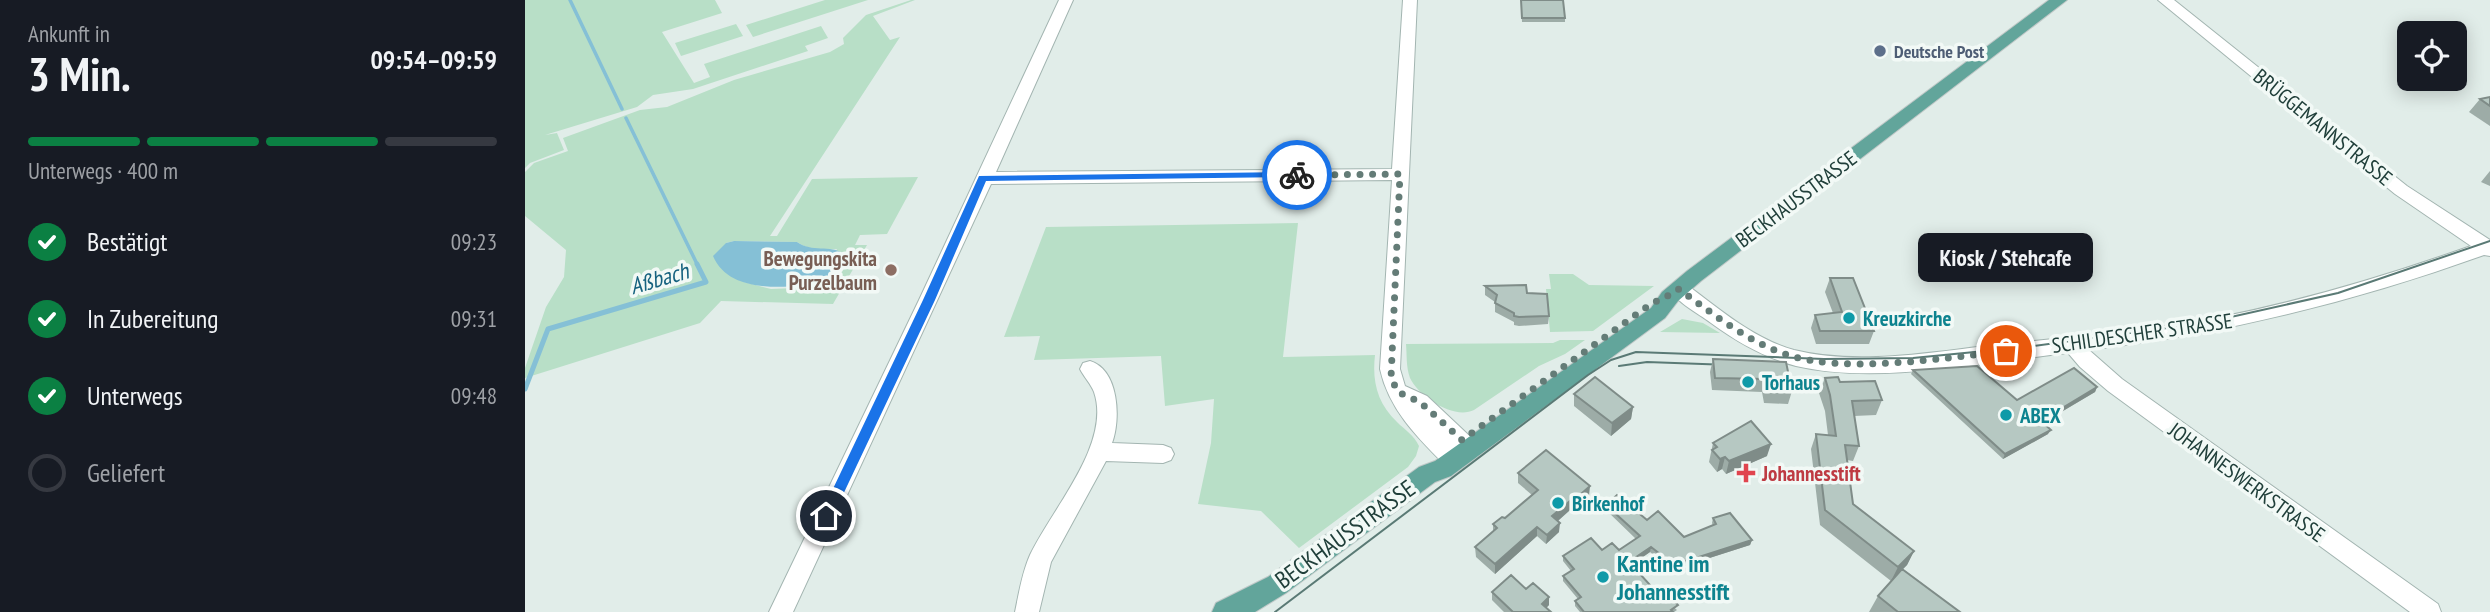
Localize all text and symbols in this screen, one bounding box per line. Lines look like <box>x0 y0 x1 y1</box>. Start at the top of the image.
text: Ankunft in <box>28 19 110 48</box>
map controls <box>2397 21 2467 91</box>
button: locate <box>2397 21 2467 91</box>
place label: Deutsche Post <box>1894 40 1985 63</box>
text: 09:54–09:59 <box>370 43 497 76</box>
marker: Deutsche Post <box>1872 43 1888 59</box>
text: 3 Min. <box>28 44 131 104</box>
street label: BRÜGGEMANNSTRASSE <box>2248 63 2398 191</box>
courier <box>1262 140 1332 210</box>
street label: BECKHAUSSTRASSE <box>1730 145 1862 253</box>
text: Unterwegs · 400 m <box>28 156 178 185</box>
icon: bike <box>1278 156 1316 194</box>
icon: check <box>28 223 66 261</box>
text: Bestätigt <box>87 225 168 258</box>
text: 09:23 <box>451 227 497 256</box>
callout: Kiosk / Stehcafe <box>1919 232 2093 281</box>
text: Kiosk / Stehcafe <box>1939 243 2072 272</box>
place label: Bewegungskita Purzelbaum <box>763 245 877 296</box>
water label: Aßbach <box>626 255 693 300</box>
marker: Bewegungskita Purzelbaum <box>883 262 899 278</box>
icon: check <box>28 300 66 338</box>
text: In Zubereitung <box>87 302 218 335</box>
text: 09:31 <box>451 304 497 333</box>
place label: Kreuzkirche <box>1863 305 1951 332</box>
street label: SCHILDESCHER STRASSE <box>2050 307 2234 359</box>
marker: Kreuzkirche <box>1841 310 1857 326</box>
pin <box>1976 321 2036 381</box>
icon: bag <box>1987 332 2025 370</box>
place label: Torhaus <box>1762 369 1820 396</box>
marker: Torhaus <box>1740 374 1756 390</box>
icon: check <box>28 377 66 415</box>
text: Unterwegs <box>87 379 182 412</box>
text: 09:48 <box>451 381 497 410</box>
place label: ABEX <box>2019 402 2061 429</box>
marker: ABEX <box>1998 407 2014 423</box>
street label: JOHANNESWERKSTRASSE <box>2163 416 2331 548</box>
text: Geliefert <box>87 456 165 489</box>
place label: Johannesstift <box>1761 460 1861 487</box>
marker: Johannesstift <box>1736 463 1756 483</box>
street label: BECKHAUSSTRASSE <box>1269 473 1421 595</box>
pin <box>796 486 856 546</box>
place label: Birkenhof <box>1572 490 1646 517</box>
marker: Birkenhof <box>1550 495 1566 511</box>
icon: home <box>807 497 845 535</box>
place label: Kantine im Johannesstift <box>1616 548 1730 607</box>
marker: Kantine im Johannesstift <box>1595 569 1611 585</box>

